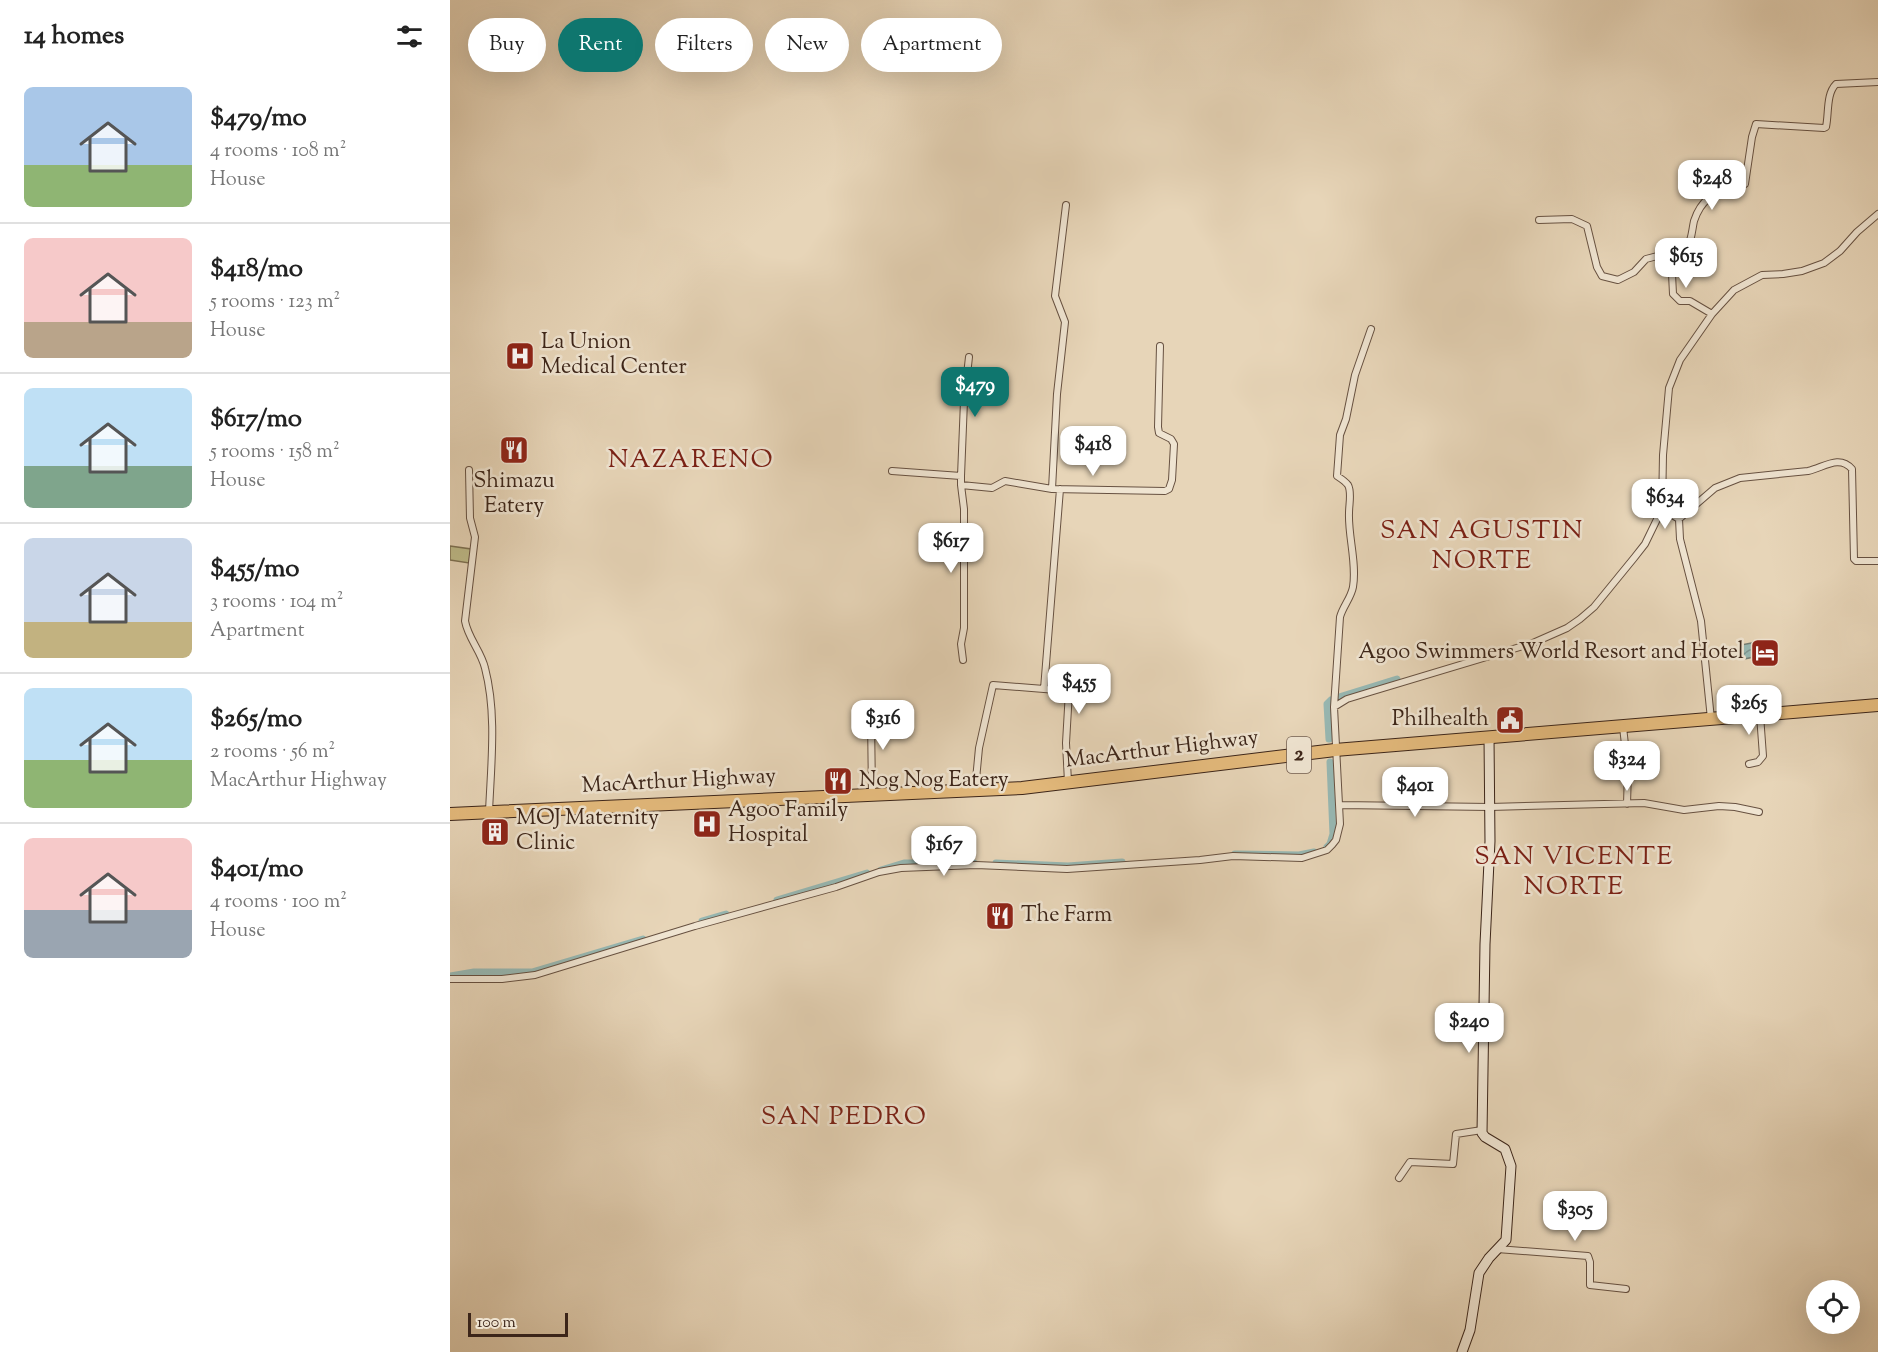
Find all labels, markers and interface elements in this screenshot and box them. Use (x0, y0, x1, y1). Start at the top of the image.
text: 14 homes (24, 18, 124, 55)
chip: Buy (468, 18, 546, 72)
chip: Rent (558, 18, 643, 72)
chip: Filters (655, 18, 753, 72)
chip: New (765, 18, 849, 72)
chip: Apartment (861, 18, 1002, 72)
icon: filters (393, 20, 426, 53)
text: $479/mo (210, 100, 307, 137)
icon: home (72, 111, 144, 183)
text: 4 rooms · 108 m² (210, 137, 346, 166)
pin: $248 (1676, 160, 1748, 211)
text: $248 (1692, 165, 1732, 194)
text: House (210, 166, 265, 195)
pin: $615 (1650, 238, 1722, 289)
text: $615 (1669, 243, 1703, 272)
text: $418/mo (210, 251, 303, 288)
icon: home (72, 262, 144, 334)
text: 5 rooms · 123 m² (210, 288, 340, 317)
text: House (210, 317, 265, 346)
place label: La Union Medical Center (541, 327, 687, 384)
hospital icon: La Union Medical Center (504, 340, 536, 372)
pin: $479 (939, 367, 1011, 418)
text: $479 (955, 372, 995, 401)
text: $617/mo (210, 401, 302, 438)
icon: home (72, 412, 144, 484)
pin: $418 (1057, 426, 1129, 477)
text: $418 (1074, 431, 1112, 460)
restaurant icon: Shimazu Eatery (498, 434, 530, 466)
text: 5 rooms · 158 m² (210, 438, 340, 467)
district label: NAZARENO (608, 442, 774, 479)
place label: Shimazu Eatery (473, 466, 555, 523)
text: House (210, 467, 265, 496)
pin: $634 (1629, 479, 1701, 530)
text: $634 (1646, 484, 1684, 513)
district label: SAN AGUSTIN NORTE (1380, 513, 1584, 580)
pin: $617 (915, 523, 987, 574)
text: $617 (932, 528, 970, 557)
text: $455/mo (210, 551, 299, 588)
icon: home (72, 562, 144, 634)
text: 3 rooms · 104 m² (210, 588, 344, 617)
text: Apartment (210, 617, 305, 646)
place label: Agoo Swimmers World Resort and Hotel (1358, 637, 1744, 669)
hotel icon: Agoo Swimmers World Resort and Hotel (1749, 637, 1781, 669)
pin: $455 (1043, 664, 1115, 715)
text: $455 (1062, 669, 1096, 698)
pin: $265 (1713, 685, 1785, 736)
text: $265 (1731, 690, 1767, 719)
pin: $316 (847, 700, 919, 751)
text: $265/mo (210, 701, 302, 738)
place label: Philhealth (1392, 704, 1489, 736)
public building icon: Philhealth (1494, 704, 1526, 736)
text: $316 (865, 705, 901, 734)
icon: home (72, 712, 144, 784)
street label: MacArthur Highway (1063, 722, 1261, 778)
road number: 2 (1287, 737, 1311, 773)
text: 2 rooms · 56 m² (210, 738, 335, 767)
pin: $324 (1591, 741, 1663, 792)
text: $324 (1608, 746, 1646, 775)
street label: MacArthur Highway (581, 761, 777, 803)
restaurant icon: Nog Nog Eatery (822, 765, 854, 797)
place label: Nog Nog Eatery (859, 765, 1009, 797)
text: MacArthur Highway (210, 767, 387, 796)
pin: $401 (1379, 767, 1451, 818)
text: $401 (1396, 772, 1434, 801)
place label: Agoo Family Hospital (728, 795, 848, 852)
place label: MOJ Maternity Clinic (516, 803, 659, 860)
hospital icon: Agoo Family Hospital (691, 808, 723, 840)
building icon: MOJ Maternity Clinic (479, 816, 511, 848)
pin: $167 (908, 826, 980, 877)
text: $167 (925, 831, 963, 860)
district label: SAN VICENTE NORTE (1474, 839, 1674, 906)
text: $401/mo (210, 851, 304, 888)
icon: home (72, 862, 144, 934)
text: 4 rooms · 100 m² (210, 888, 347, 917)
restaurant icon: The Farm (984, 900, 1016, 932)
place label: The Farm (1021, 900, 1112, 932)
text: House (210, 917, 265, 946)
pin: $240 (1433, 1003, 1505, 1054)
text: $240 (1449, 1008, 1489, 1037)
district label: SAN PEDRO (761, 1099, 927, 1136)
pin: $305 (1539, 1191, 1611, 1242)
text: $305 (1557, 1196, 1593, 1225)
map controls (1806, 1280, 1860, 1334)
button: locate (1806, 1280, 1860, 1334)
scale bar (468, 1310, 568, 1338)
text: 100 m (477, 1312, 516, 1335)

